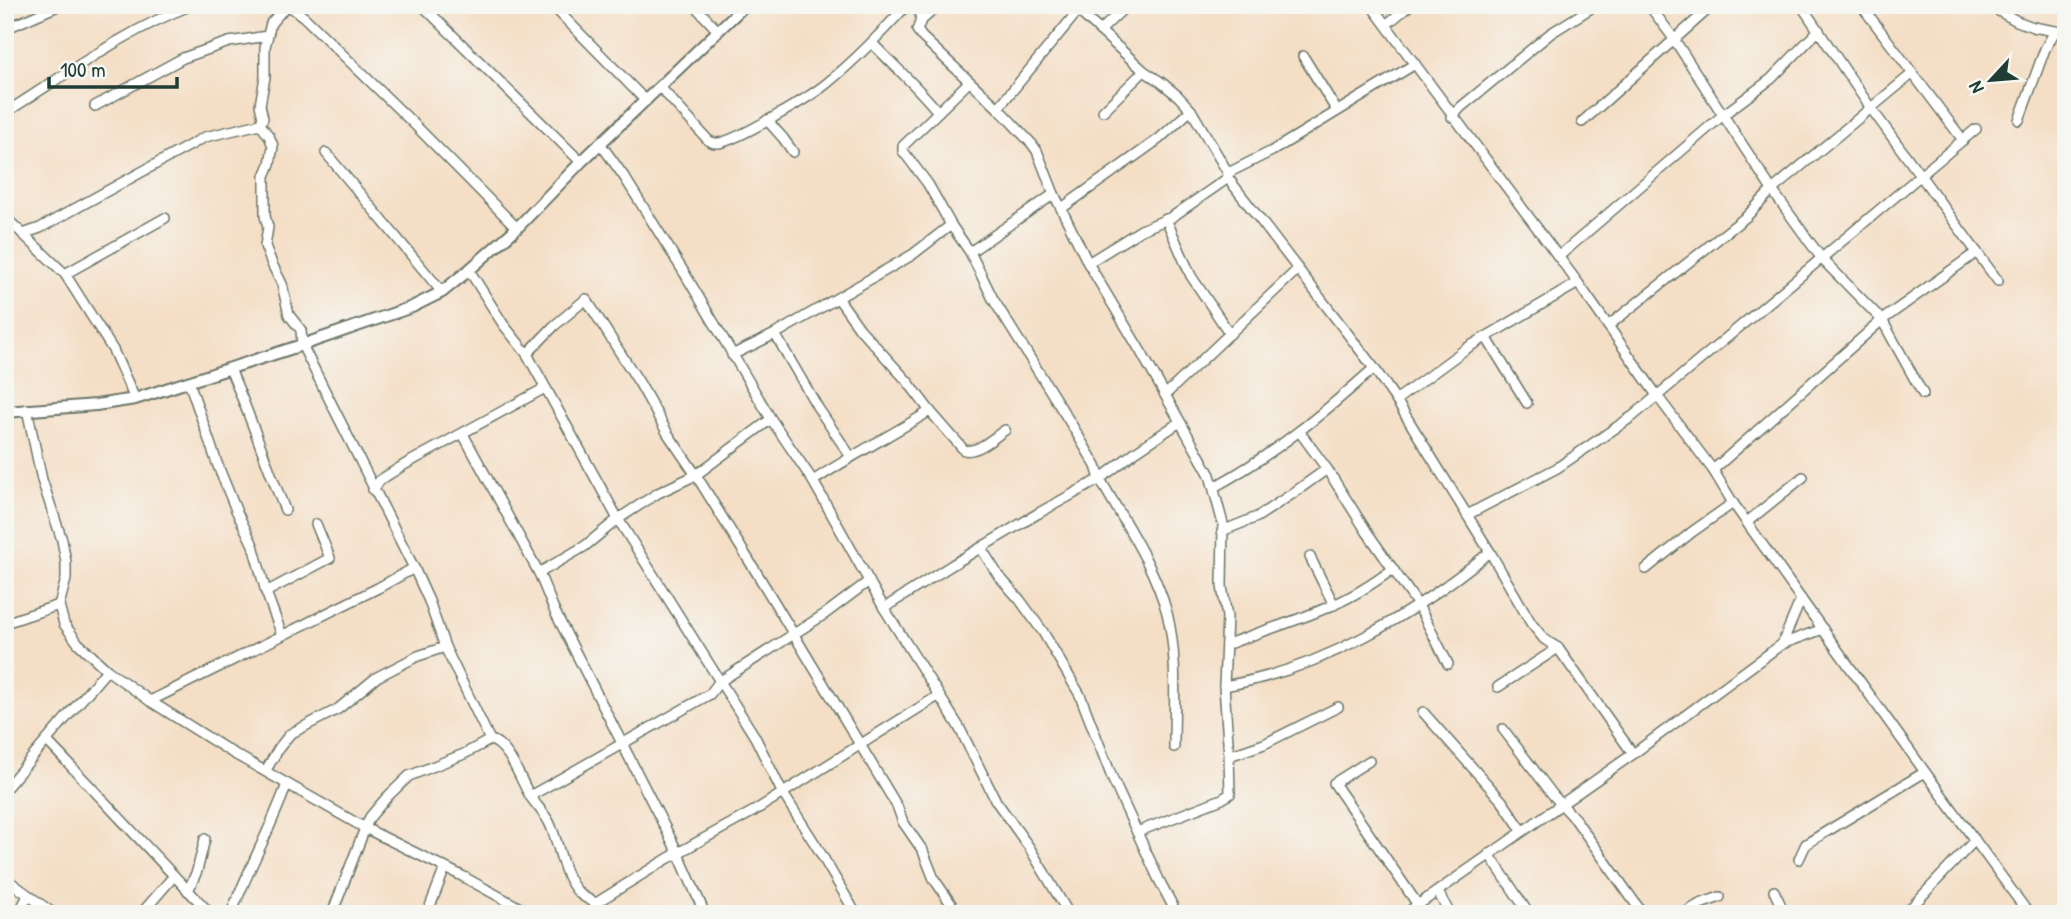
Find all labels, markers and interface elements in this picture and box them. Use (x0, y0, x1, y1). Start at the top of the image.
scale bar (49, 46, 177, 90)
north arrow (1955, 46, 2025, 116)
text: 100 m (60, 55, 106, 84)
text: N (1962, 77, 1990, 98)

